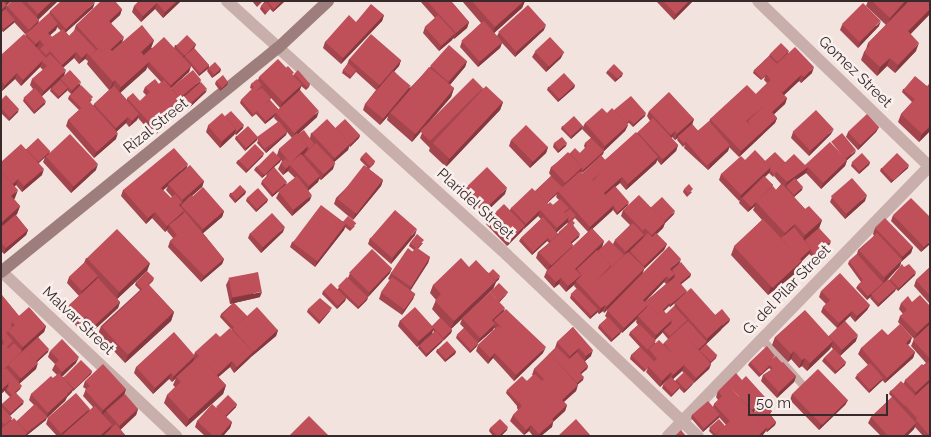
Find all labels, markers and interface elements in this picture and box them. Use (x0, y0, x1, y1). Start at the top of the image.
street label: Gomez Street (815, 33, 895, 111)
street label: Rizal Street (120, 94, 192, 158)
street label: Plaridel Street (433, 165, 517, 243)
street label: G. del Pilar Street (739, 241, 835, 339)
street label: Malvar Street (38, 283, 118, 359)
scale bar (751, 384, 891, 416)
text: 50 m (756, 394, 791, 412)

